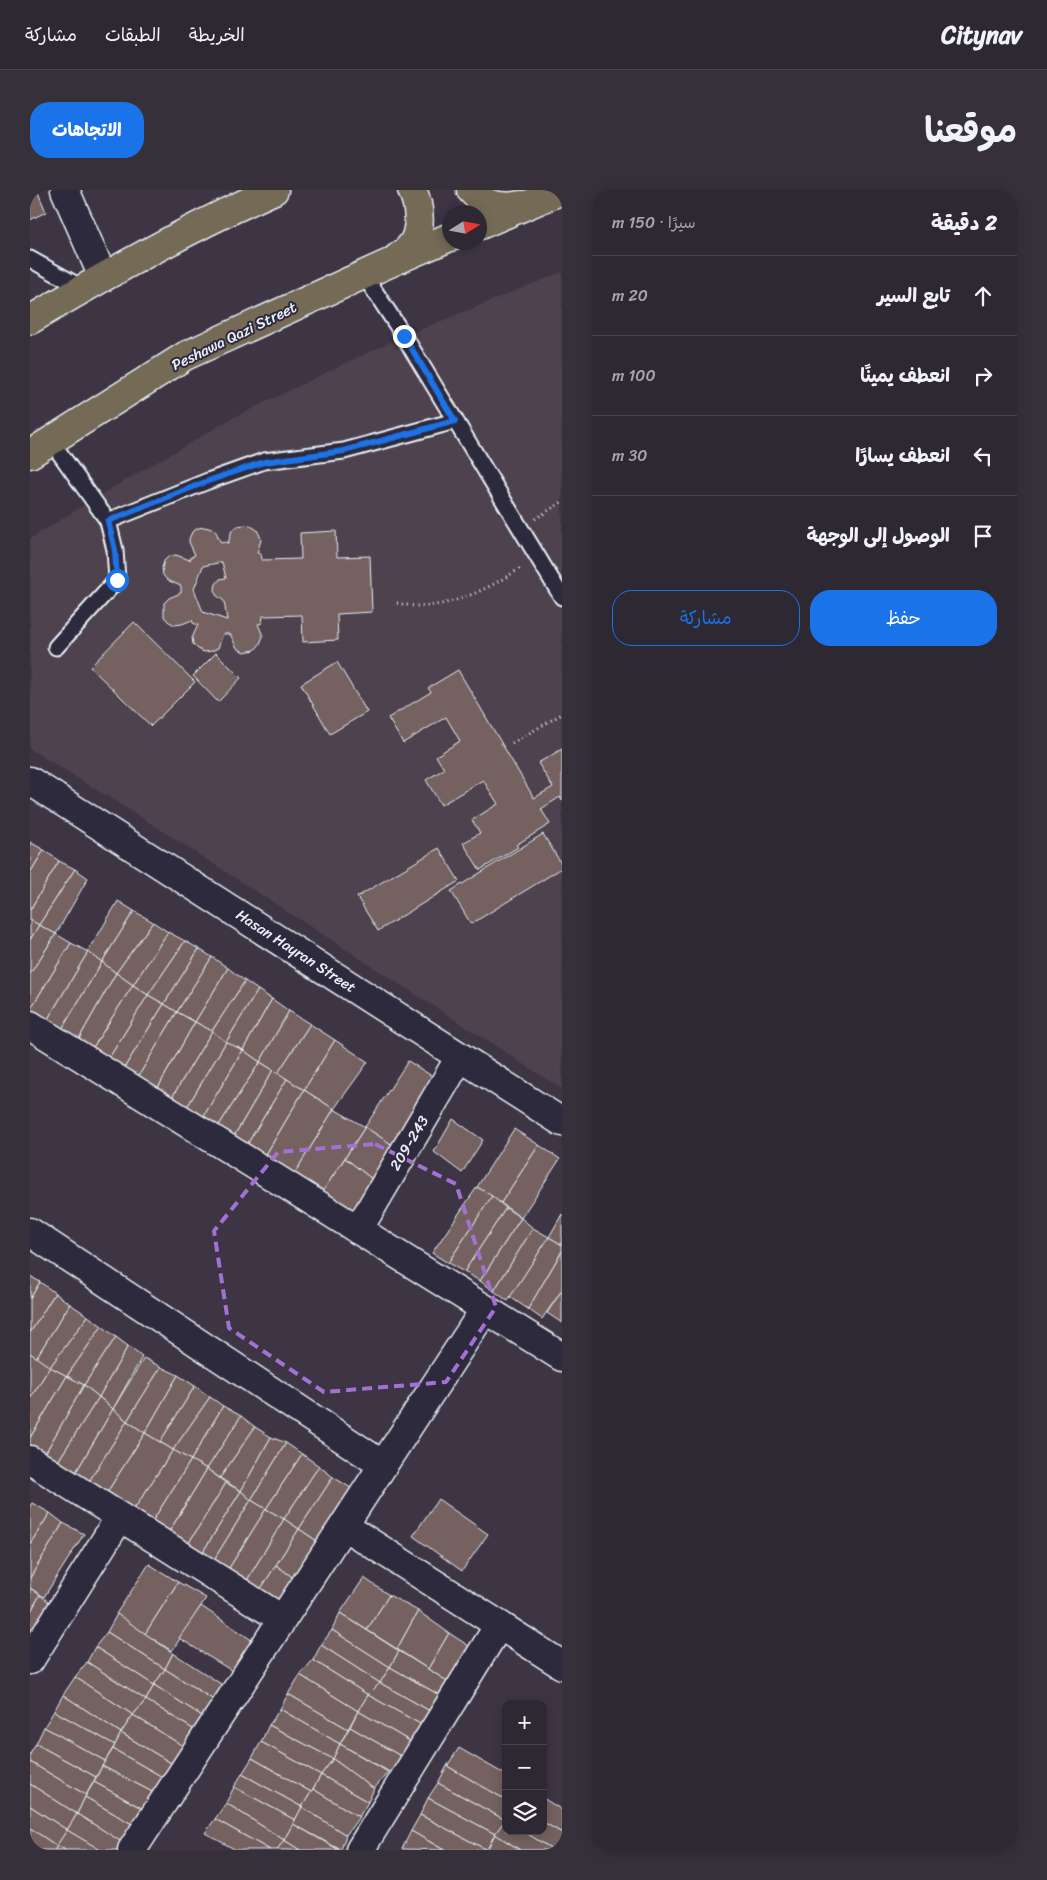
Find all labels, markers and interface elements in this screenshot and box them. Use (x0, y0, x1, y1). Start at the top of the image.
text: Citynav (941, 14, 1022, 56)
text: مشاركة (25, 19, 77, 51)
text: الطبقات (105, 19, 161, 51)
text: الخريطة (189, 19, 245, 51)
text: موقعنا (924, 99, 1017, 161)
button: الاتجاهات (30, 102, 144, 158)
text: 2 دقيقة (931, 204, 997, 242)
north arrow (442, 205, 487, 250)
text: سيرًا · 150 m (612, 208, 696, 237)
text: تابع السير (877, 279, 950, 312)
text: 20 m (612, 281, 648, 310)
icon: ahead (969, 282, 997, 310)
street label: Peshawa Qazi Street (167, 294, 302, 378)
route end (393, 325, 416, 348)
text: انعطف يمينًا (860, 359, 950, 392)
text: 100 m (612, 361, 656, 390)
icon: right (969, 362, 997, 390)
text: انعطف يسارًا (855, 439, 950, 472)
text: 30 m (612, 441, 647, 470)
icon: left (969, 442, 997, 470)
text: الوصول إلى الوجهة (807, 519, 950, 552)
icon: arrive (969, 522, 997, 550)
route start (106, 569, 129, 592)
button: مشاركة (612, 590, 800, 646)
button: حفظ (810, 590, 997, 646)
street label: Hasan Hayran Street (231, 902, 362, 1000)
street label: 209-243 (382, 1110, 436, 1176)
map controls (502, 1700, 547, 1835)
button: + (502, 1700, 547, 1745)
button: − (502, 1745, 547, 1790)
button: layers (502, 1790, 547, 1835)

